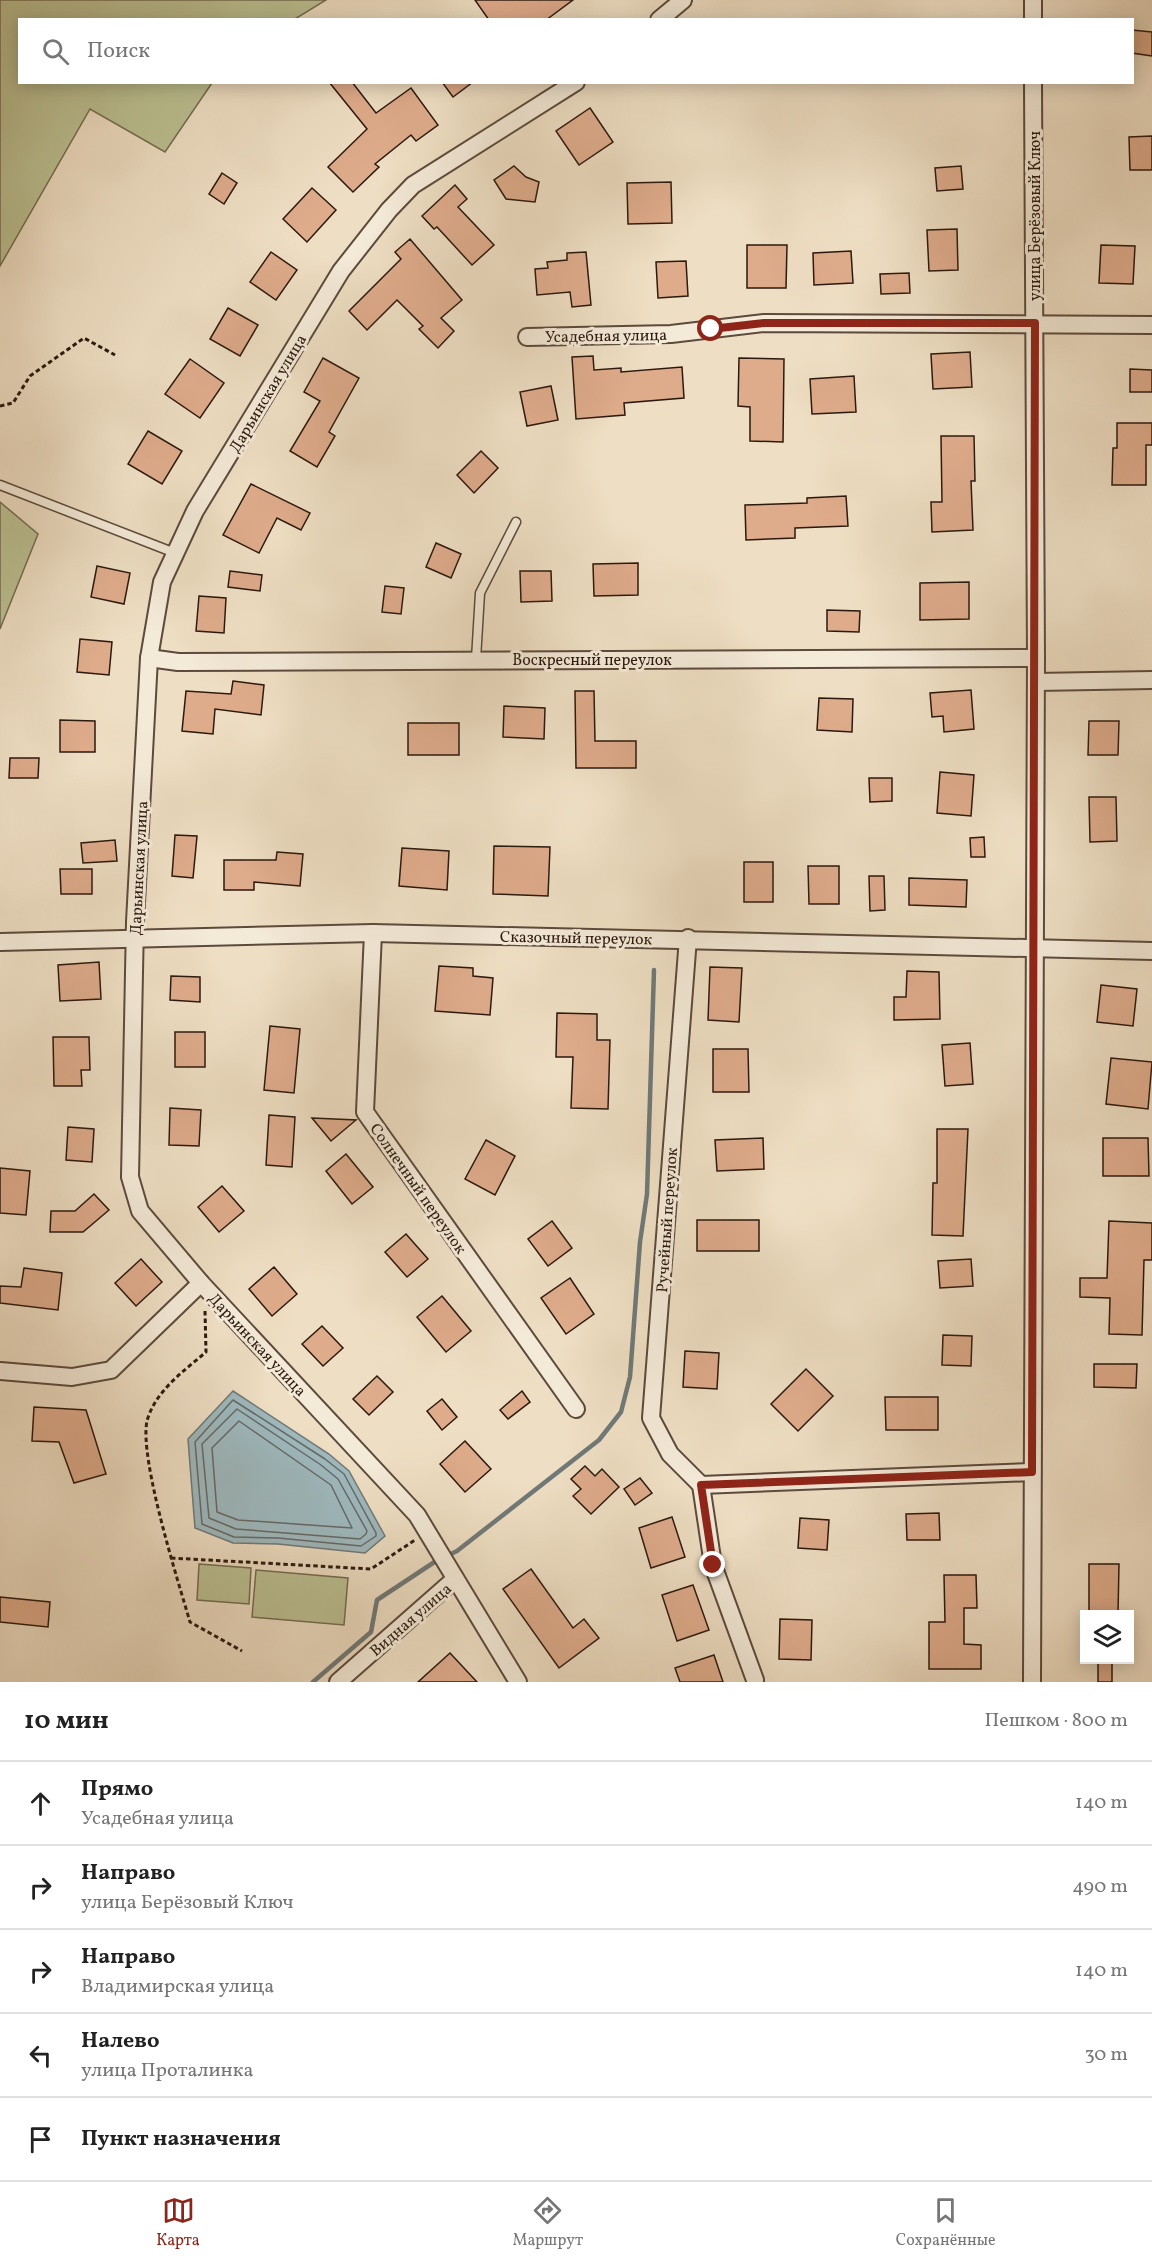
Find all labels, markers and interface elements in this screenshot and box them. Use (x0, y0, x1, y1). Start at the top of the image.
search box (18, 18, 1134, 84)
icon: search (39, 35, 72, 68)
text: Поиск (87, 36, 150, 67)
street label: улица Берёзовый Ключ (1025, 131, 1047, 301)
route start (697, 315, 723, 341)
street label: Усадебная улица (545, 325, 667, 349)
street label: Дарьинская улица (225, 331, 313, 457)
street label: Воскресный переулок (512, 650, 672, 672)
street label: Дарьинская улица (125, 800, 155, 936)
street label: Сказочный переулок (500, 927, 653, 951)
street label: Солнечный переулок (364, 1119, 471, 1259)
street label: Ручейный переулок (652, 1146, 684, 1293)
street label: Дарьинская улица (203, 1289, 311, 1402)
route end (699, 1551, 725, 1577)
street label: Видная улица (366, 1579, 457, 1662)
map controls (1080, 1610, 1134, 1664)
button: layers (1080, 1610, 1134, 1664)
text: 10 мин (24, 1703, 109, 1739)
text: Пешком · 800 m (984, 1707, 1128, 1735)
text: Прямо (81, 1774, 153, 1805)
icon: ahead (24, 1787, 57, 1820)
text: 140 m (1075, 1789, 1128, 1817)
text: Усадебная улица (81, 1805, 234, 1833)
text: Направо (81, 1858, 175, 1889)
icon: right (24, 1871, 57, 1904)
text: 490 m (1072, 1873, 1128, 1901)
text: улица Берёзовый Ключ (81, 1889, 294, 1917)
text: Направо (81, 1942, 175, 1973)
icon: right (24, 1955, 57, 1988)
text: 140 m (1075, 1957, 1128, 1985)
text: Владимирская улица (81, 1973, 274, 2001)
text: Налево (81, 2026, 160, 2057)
icon: left (24, 2039, 57, 2072)
text: 30 m (1084, 2041, 1128, 2069)
text: улица Проталинка (81, 2057, 253, 2085)
icon: arrive (24, 2123, 57, 2156)
text: Пункт назначения (81, 2124, 281, 2155)
tab: Карта (156, 2194, 200, 2252)
tab: Маршрут (513, 2194, 583, 2252)
tab: Сохранённые (896, 2194, 996, 2252)

